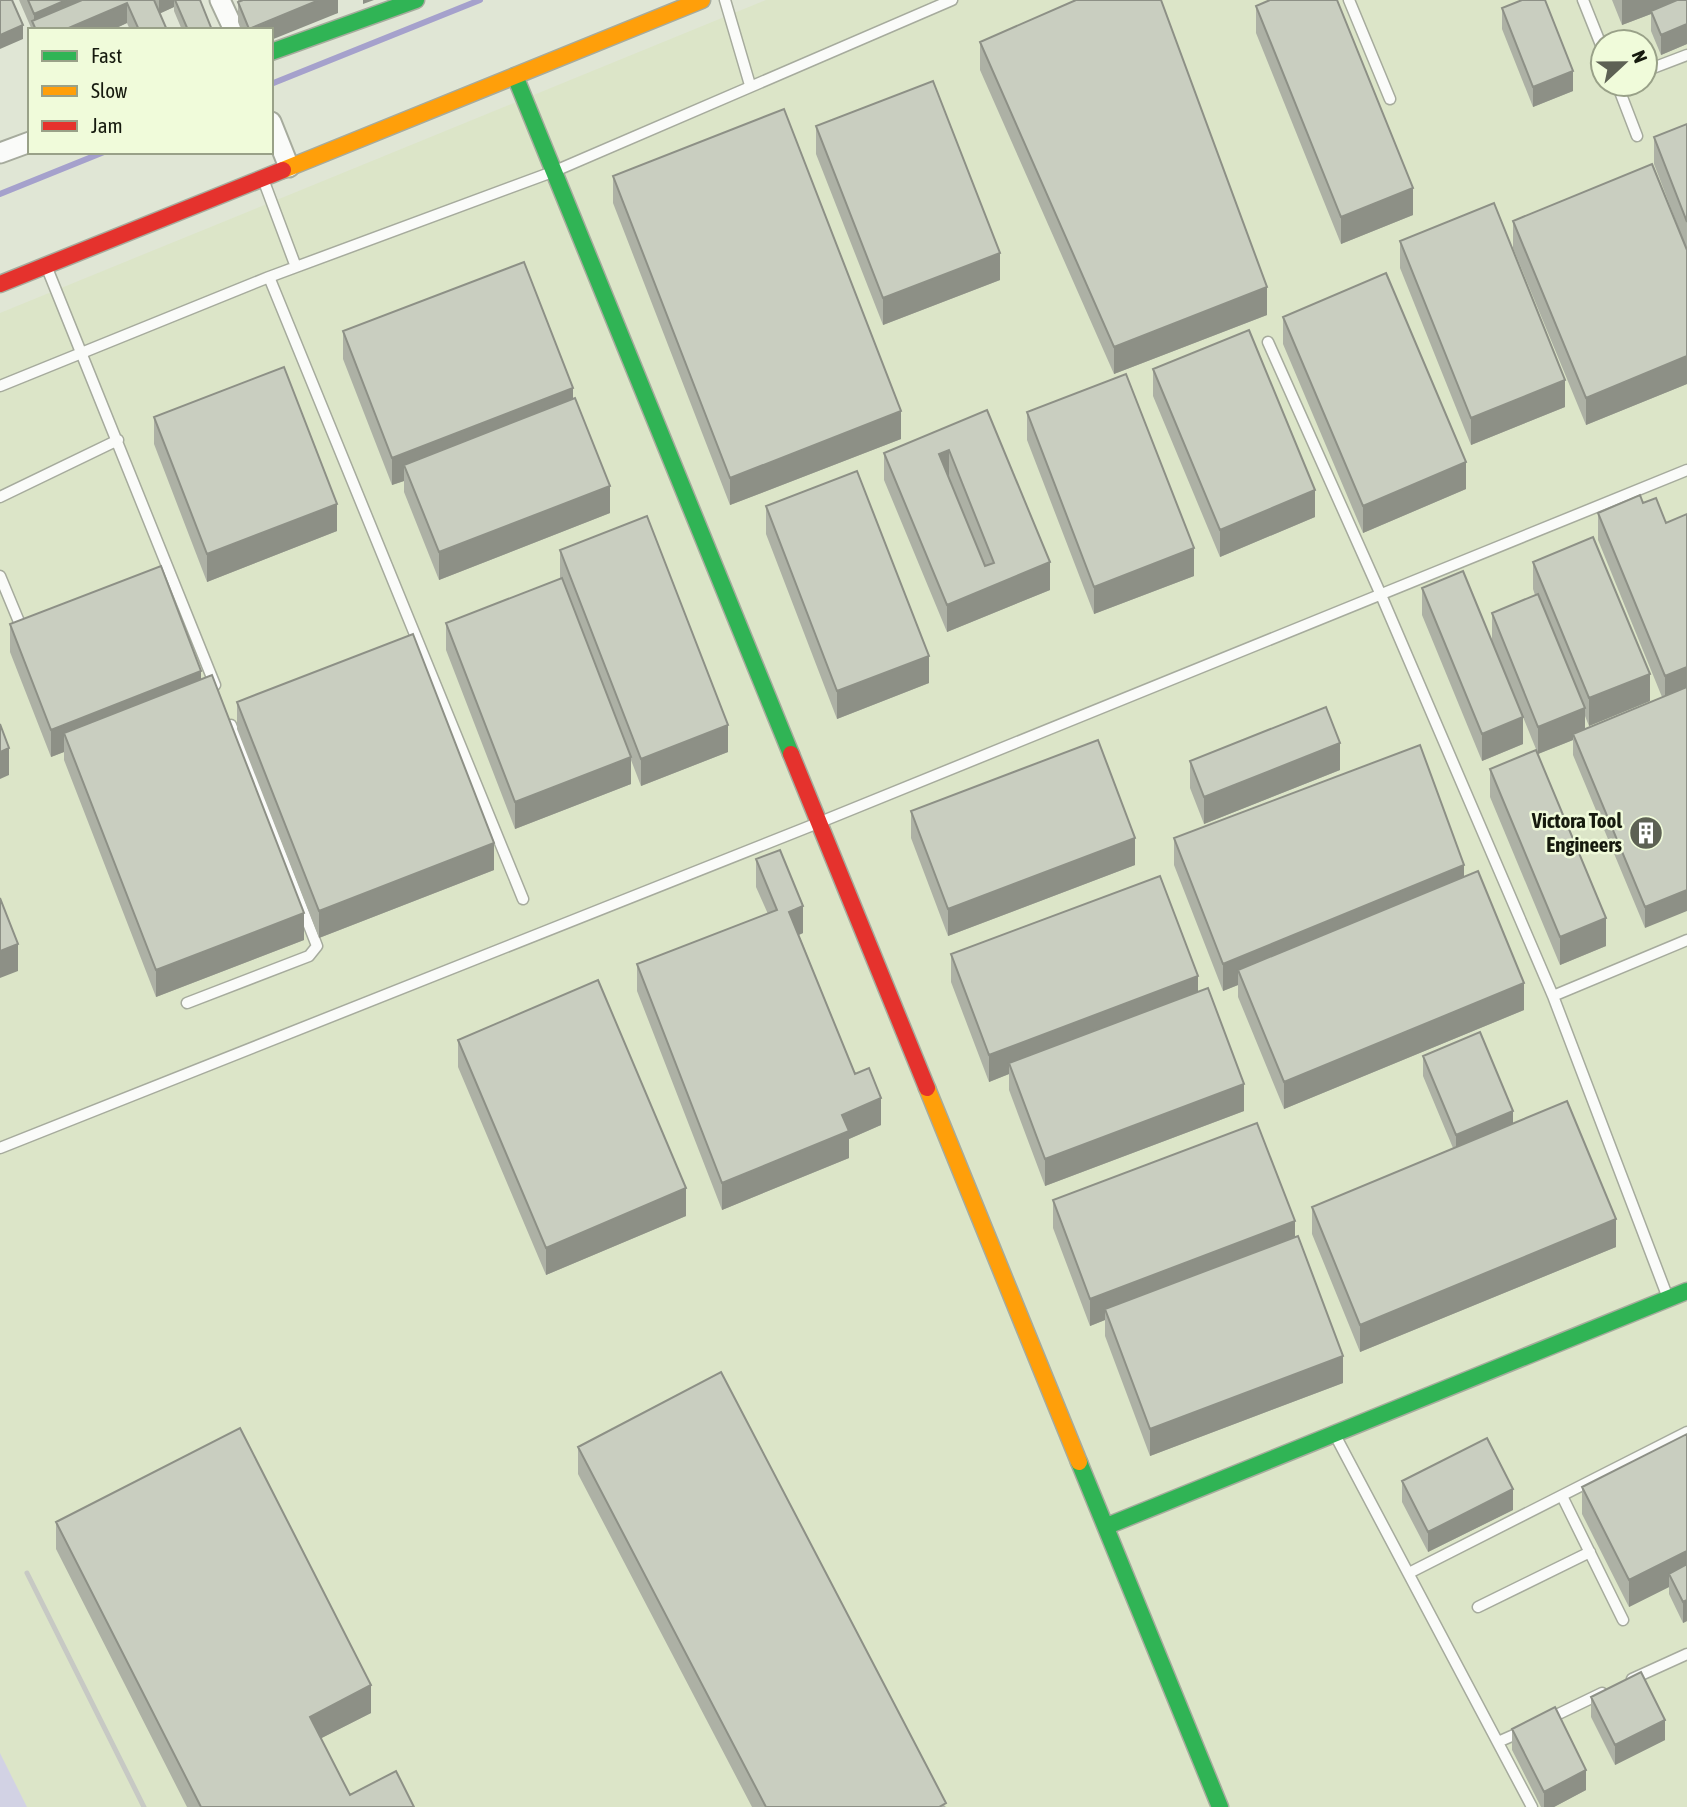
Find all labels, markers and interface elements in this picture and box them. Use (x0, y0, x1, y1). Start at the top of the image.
legend (28, 28, 273, 154)
north arrow (1589, 28, 1659, 98)
text: Fast (91, 43, 122, 67)
text: N (1627, 47, 1652, 66)
text: Slow (91, 78, 128, 102)
text: Jam (91, 113, 123, 137)
place label: Victora Tool Engineers (1531, 808, 1623, 856)
building icon: Victora Tool Engineers (1627, 814, 1665, 852)

